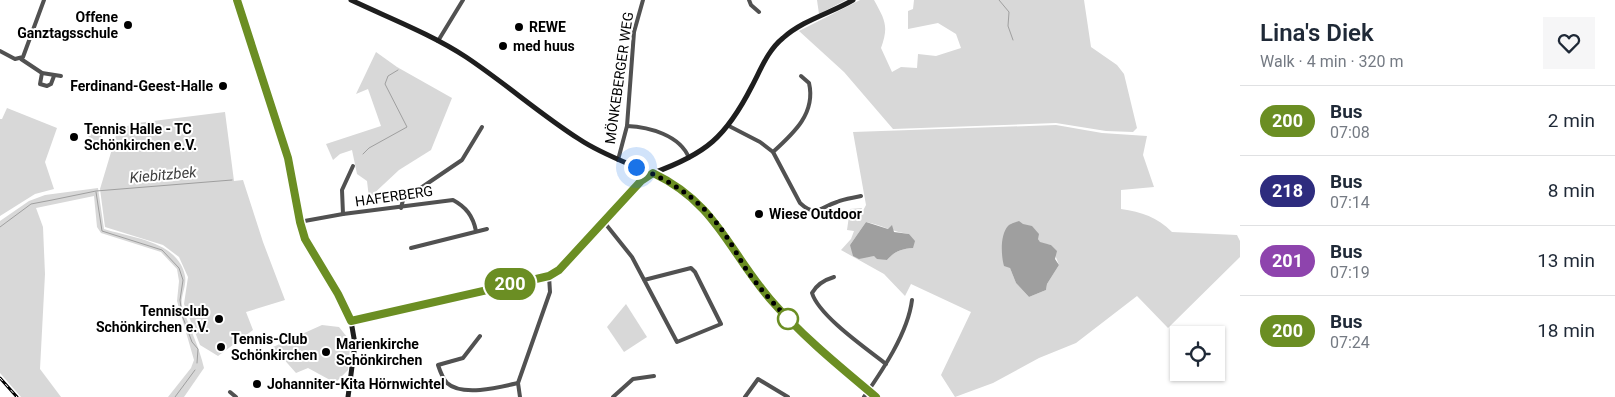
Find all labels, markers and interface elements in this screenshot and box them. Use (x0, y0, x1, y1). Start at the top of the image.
place label: Offene Ganztagsschule (17, 9, 118, 41)
street label: MÖNKEBERGER WEG (602, 11, 636, 145)
button: heart (1543, 17, 1595, 69)
marker: Offene Ganztagsschule (122, 19, 134, 31)
place label: REWE (529, 19, 566, 35)
text: Lina's Diek (1260, 19, 1374, 47)
marker: REWE (513, 21, 525, 33)
place label: med huus (513, 38, 575, 54)
marker: med huus (497, 40, 509, 52)
text: Walk · 4 min · 320 m (1260, 52, 1404, 71)
place label: Ferdinand-Geest-Halle (70, 78, 213, 94)
marker: Ferdinand-Geest-Halle (217, 80, 229, 92)
text: Bus (1330, 100, 1363, 123)
text: 2 min (1548, 109, 1595, 132)
text: 200 (1272, 110, 1303, 131)
place label: Tennis Halle - TC Schönkirchen e.V. (84, 121, 197, 153)
text: 07:08 (1330, 123, 1370, 142)
marker: Tennis Halle - TC Schönkirchen e.V. (68, 131, 80, 143)
your location (624, 155, 649, 180)
water label: Kiebitzbek (129, 163, 198, 187)
text: Bus (1330, 170, 1363, 193)
text: 8 min (1548, 179, 1595, 202)
text: 218 (1272, 180, 1303, 201)
street label: HAFERBERG (354, 183, 434, 209)
text: 07:14 (1330, 193, 1370, 212)
place label: Wiese Outdoor (769, 206, 862, 222)
marker: Wiese Outdoor (753, 208, 765, 220)
text: Bus (1330, 240, 1363, 263)
text: 13 min (1537, 249, 1595, 272)
text: 201 (1272, 250, 1303, 271)
text: 07:19 (1330, 263, 1370, 282)
line badge: 200 (481, 268, 539, 300)
text: 200 (495, 273, 525, 294)
place label: Tennisclub Schönkirchen e.V. (96, 303, 209, 335)
unlabelled marker (777, 308, 799, 330)
text: Bus (1330, 310, 1363, 333)
marker: Tennisclub Schönkirchen e.V. (213, 313, 225, 325)
text: 18 min (1537, 319, 1595, 342)
text: 200 (1272, 320, 1303, 341)
map controls (1170, 326, 1225, 381)
button: locate (1170, 326, 1225, 381)
place label: Tennis-Club Schönkirchen (231, 331, 317, 363)
text: 07:24 (1330, 333, 1370, 352)
place label: Marienkirche Schönkirchen (336, 336, 422, 368)
marker: Tennis-Club Schönkirchen (215, 341, 227, 353)
marker: Marienkirche Schönkirchen (320, 346, 332, 358)
place label: Johanniter-Kita Hörnwichtel (267, 376, 445, 392)
marker: Johanniter-Kita Hörnwichtel (251, 378, 263, 390)

